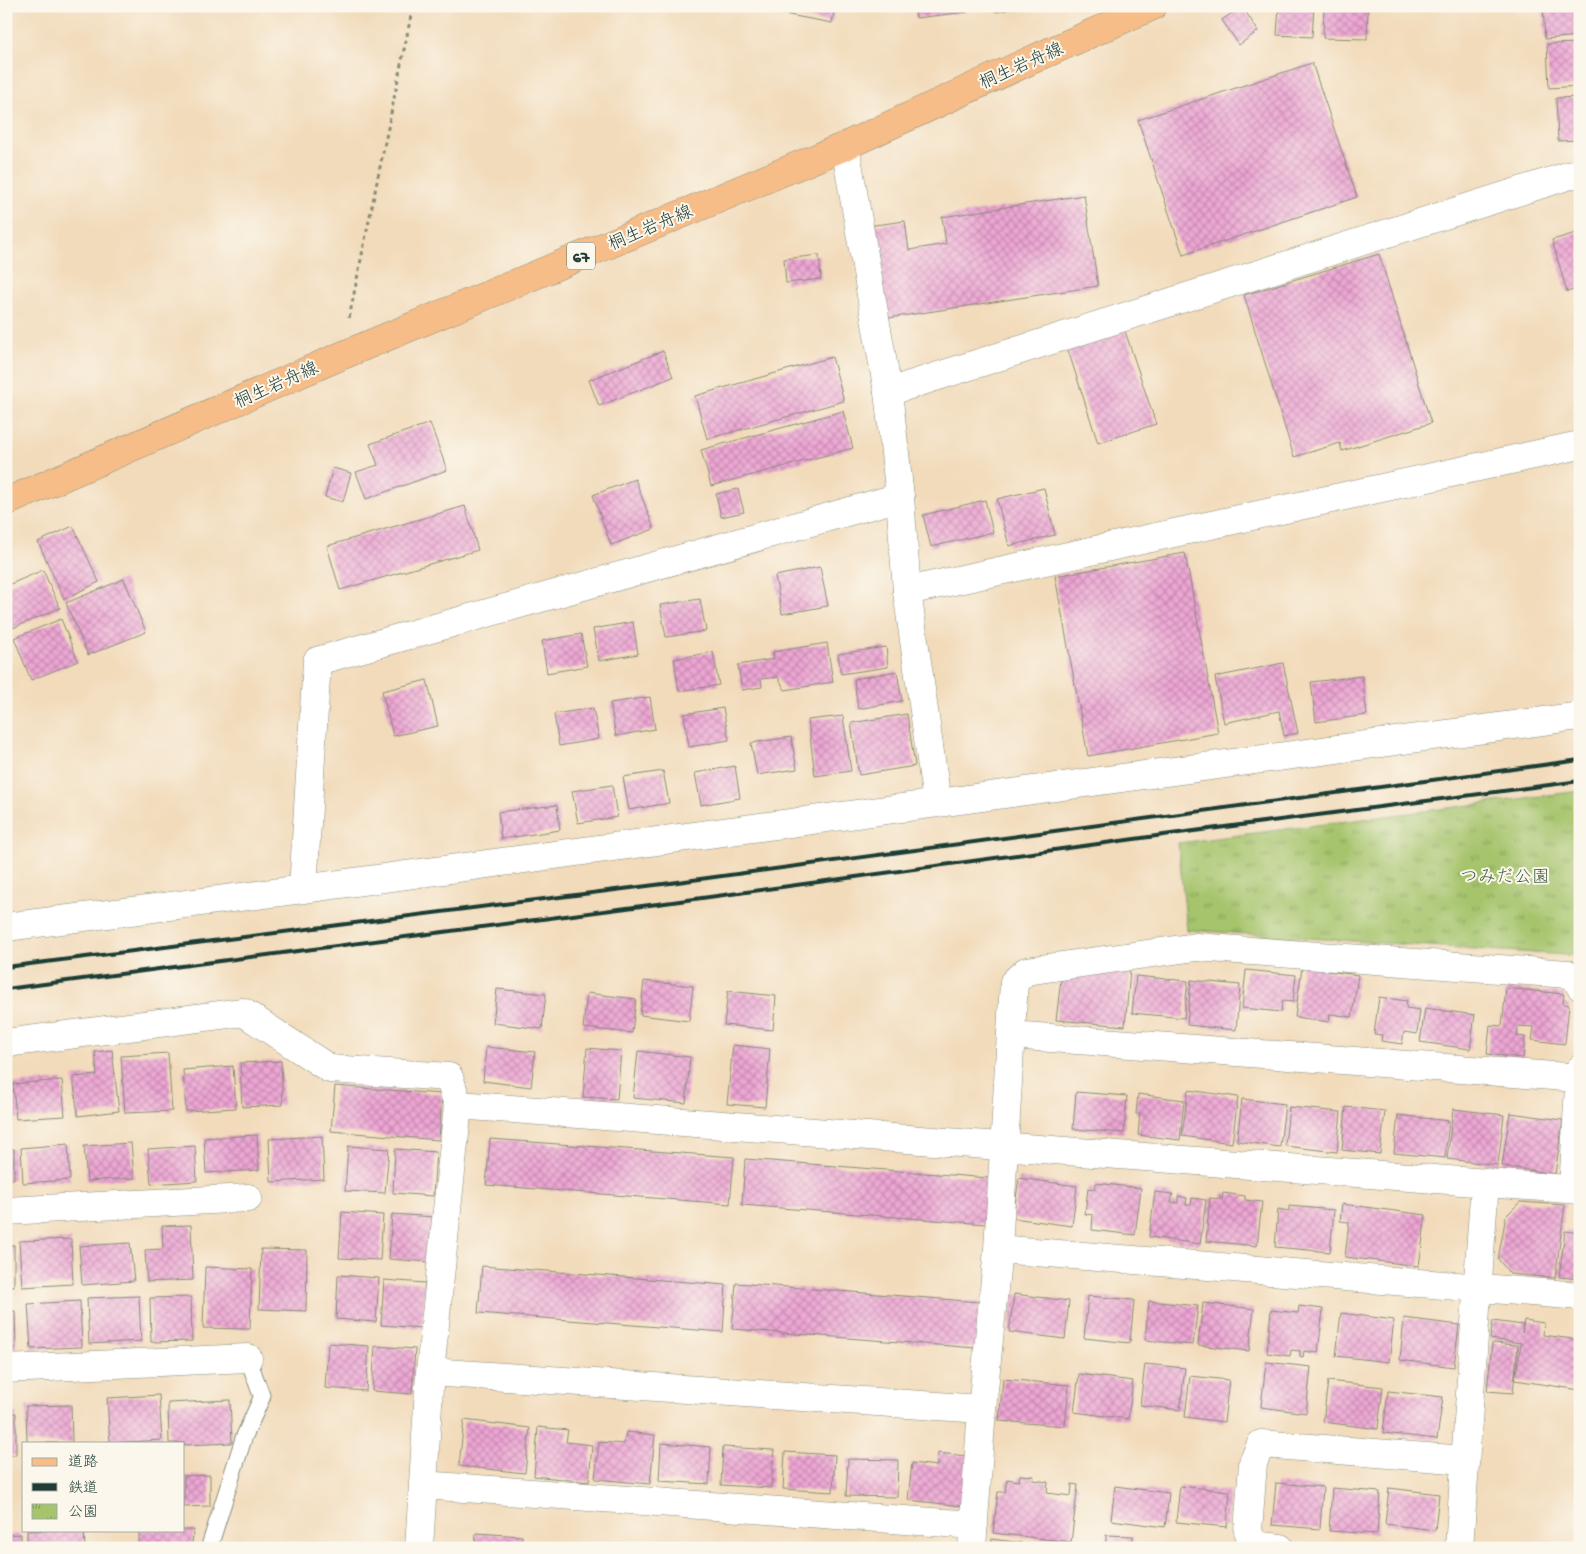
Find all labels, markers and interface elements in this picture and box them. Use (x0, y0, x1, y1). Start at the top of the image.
street label: 桐生岩舟線 (976, 38, 1067, 95)
street label: 桐生岩舟線 (605, 201, 697, 257)
road number: 67 (567, 242, 595, 270)
street label: 桐生岩舟線 (231, 357, 322, 414)
park label: つみだ公園 (1460, 868, 1550, 889)
legend (22, 1442, 185, 1532)
text: 道路 (68, 1454, 98, 1472)
text: 鉄道 (68, 1480, 98, 1498)
text: 公園 (68, 1504, 98, 1522)

